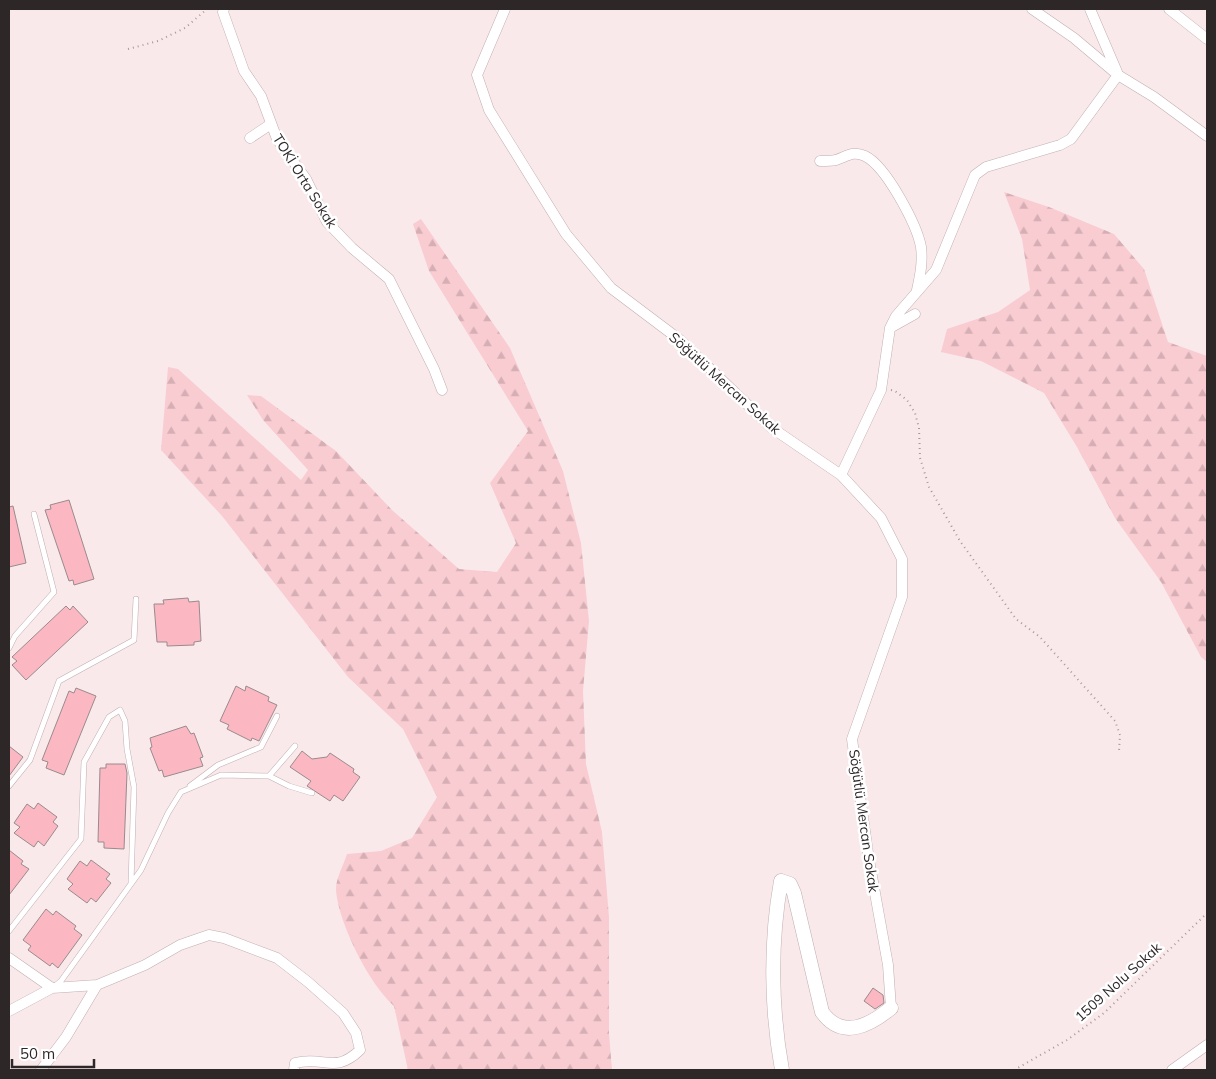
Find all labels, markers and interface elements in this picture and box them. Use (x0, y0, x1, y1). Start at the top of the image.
street label: TOKİ Orta Sokak (269, 131, 342, 232)
street label: Söğütlü Mercan Sokak (665, 328, 785, 439)
street label: Söğütlü Mercan Sokak (845, 748, 883, 895)
street label: 1509 Nolu Sokak (1071, 938, 1166, 1026)
scale bar (12, 1036, 95, 1068)
text: 50 m (20, 1044, 55, 1063)

